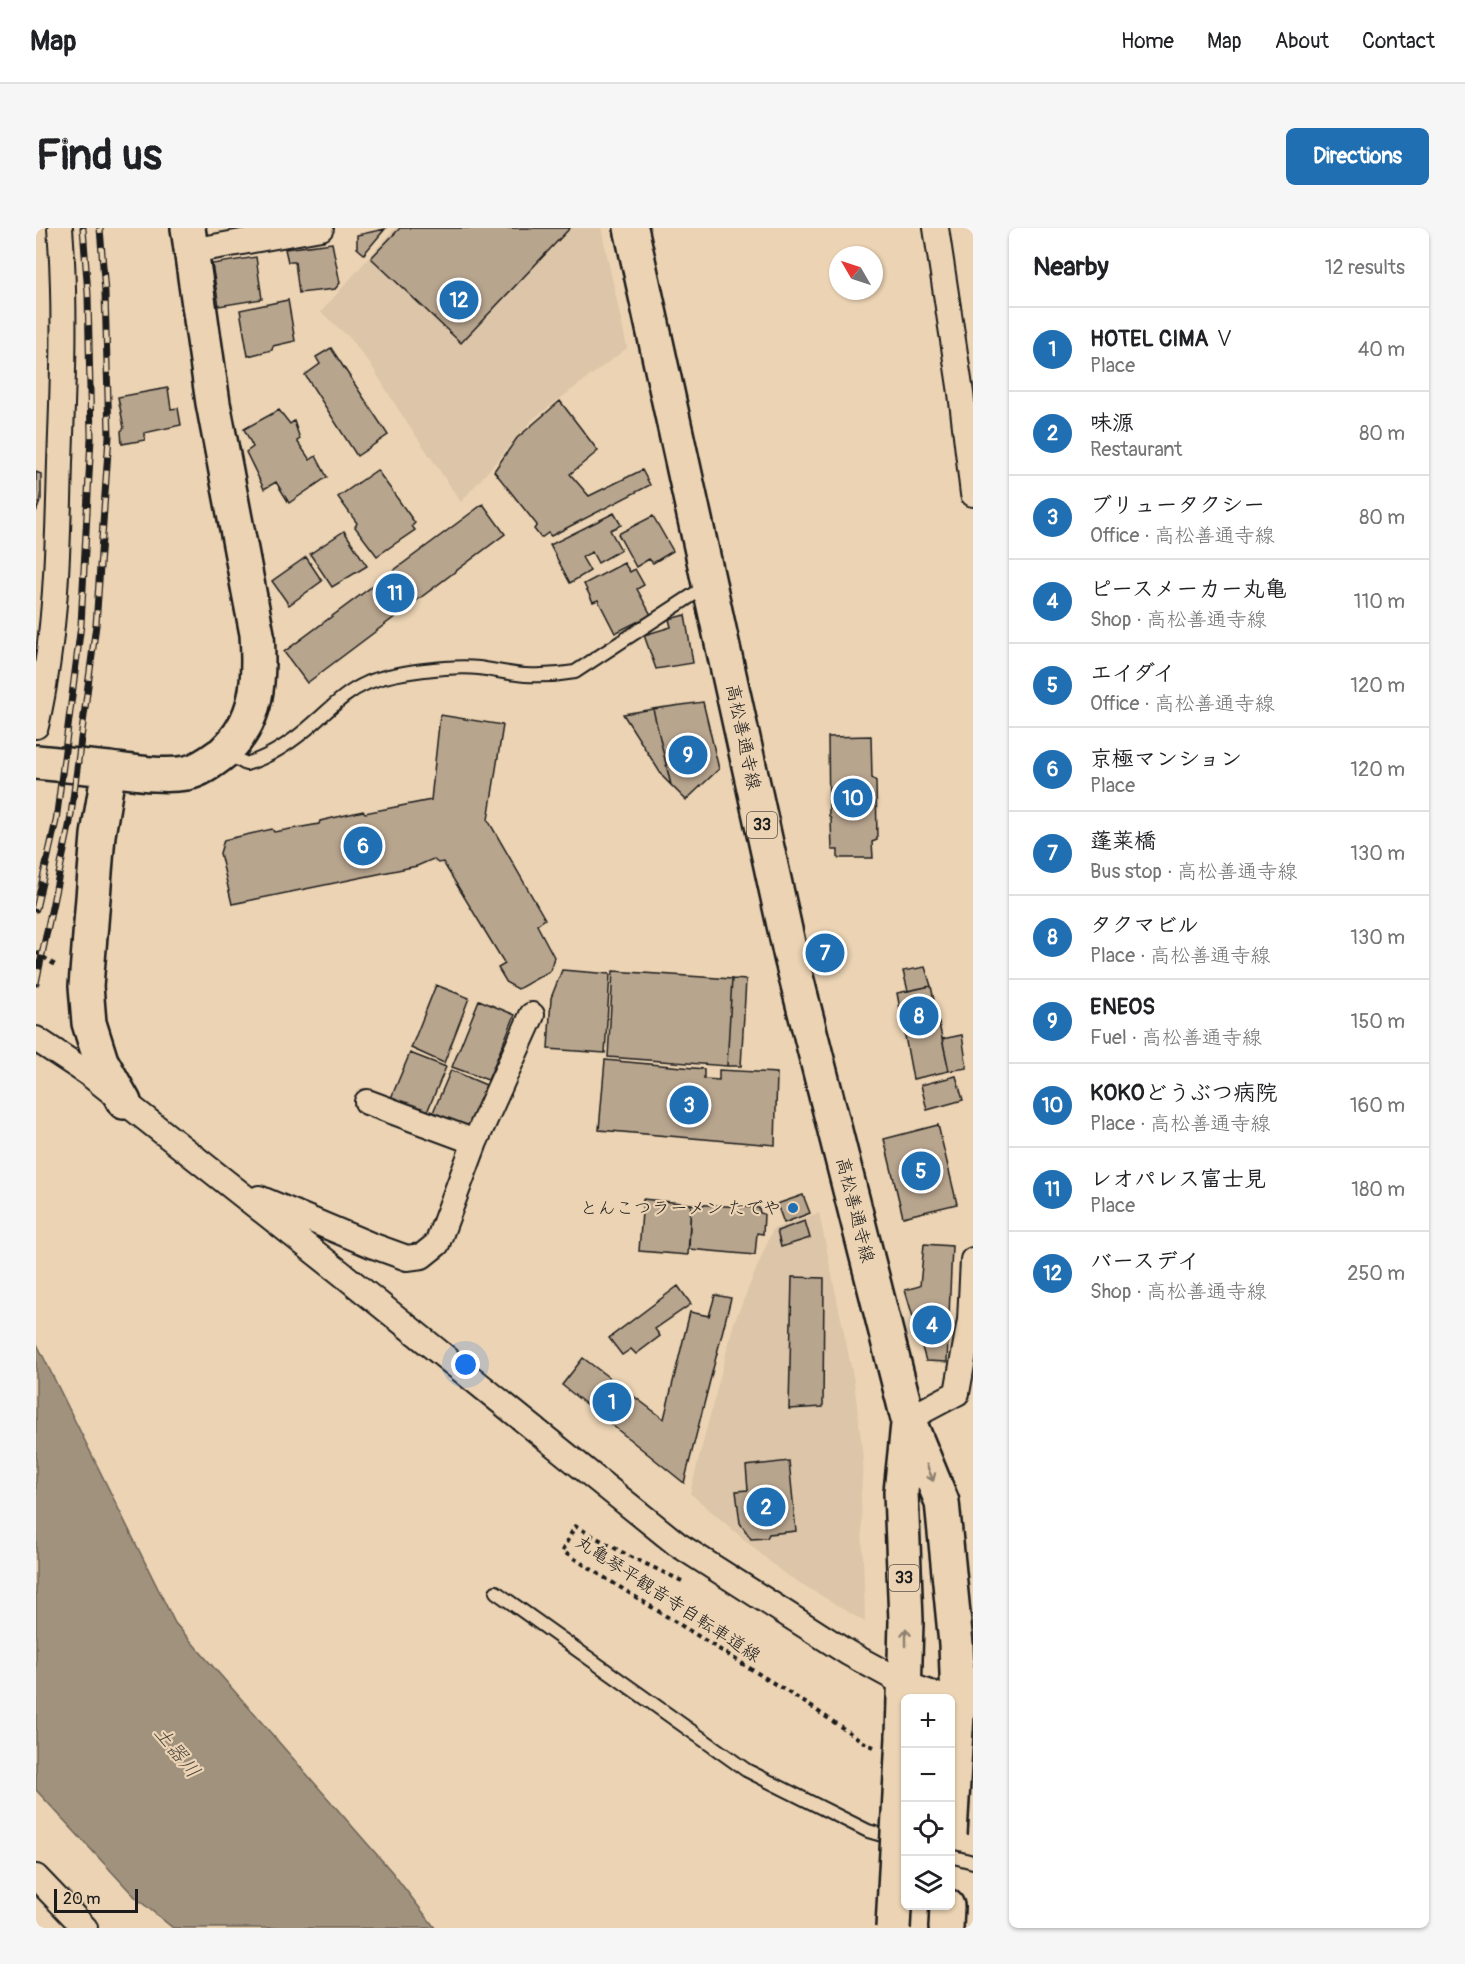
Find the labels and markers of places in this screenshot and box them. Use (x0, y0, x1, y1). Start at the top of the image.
pin: 12 (440, 278, 478, 322)
pin: 11 (376, 570, 414, 616)
pin: 9 (668, 732, 708, 778)
pin: 10 (834, 776, 872, 820)
pin: 6 (344, 824, 382, 868)
pin: 7 (806, 930, 844, 976)
pin: 8 (900, 994, 938, 1038)
pin: 3 (670, 1082, 708, 1128)
pin: 5 (902, 1148, 940, 1194)
place label: とんこつラーメン たでや (580, 1197, 781, 1220)
marker: とんこつラーメン たでや (786, 1201, 800, 1215)
pin: 4 (912, 1302, 952, 1348)
pin: 1 (592, 1380, 632, 1424)
pin: 2 (746, 1484, 786, 1530)

